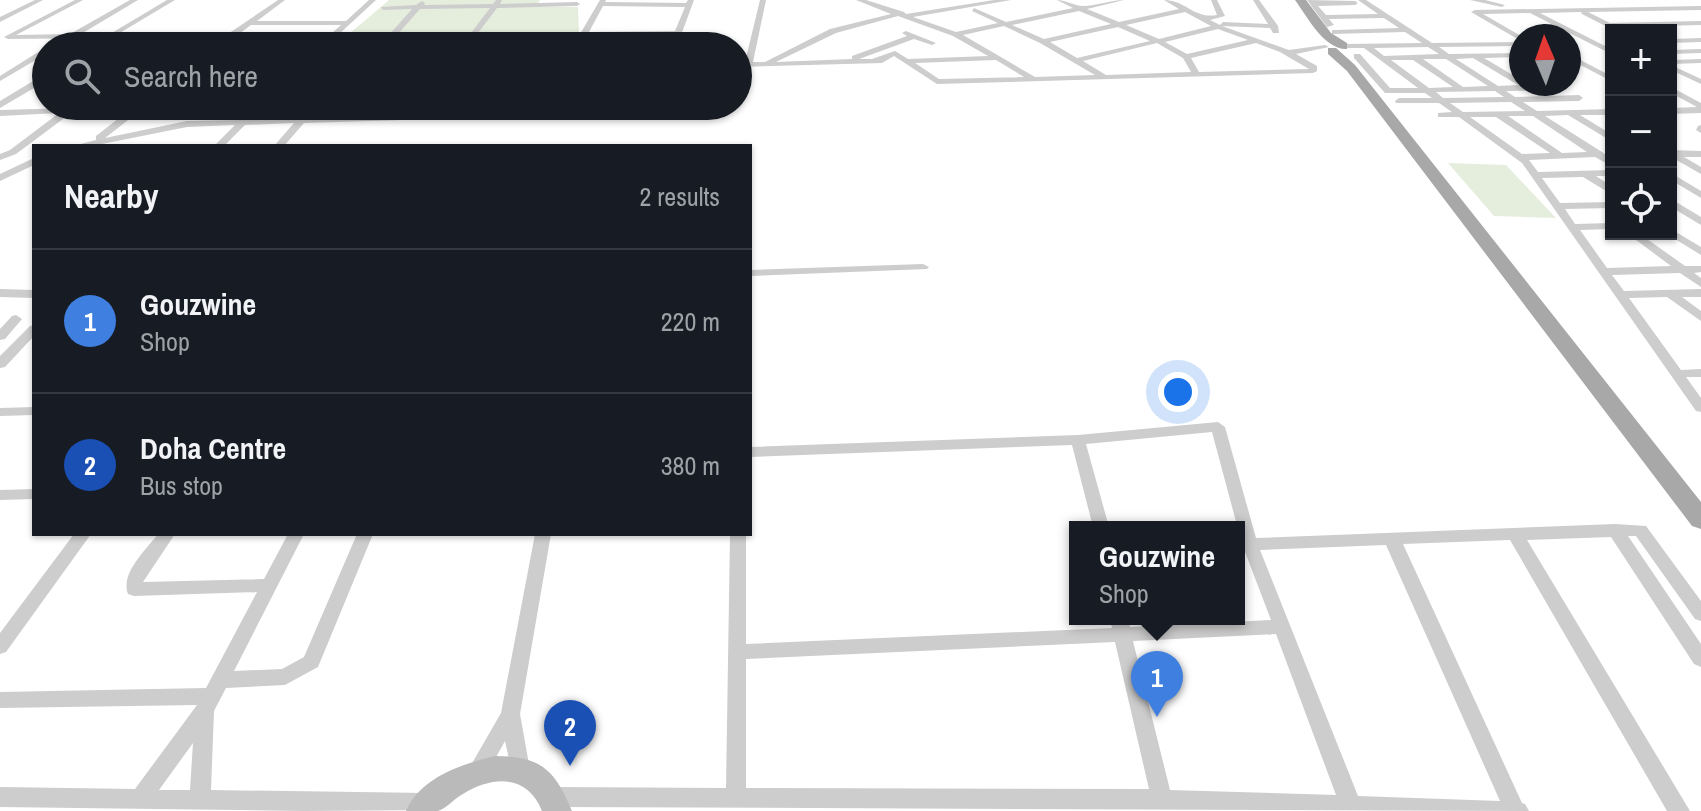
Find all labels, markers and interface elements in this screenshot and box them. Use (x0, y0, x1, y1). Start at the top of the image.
north arrow (1509, 24, 1581, 96)
map controls (1605, 24, 1677, 240)
button: + (1605, 24, 1677, 96)
search box (32, 32, 752, 120)
icon: search (60, 54, 104, 98)
text: Search here (124, 56, 258, 96)
button: − (1605, 96, 1677, 168)
button: locate (1605, 168, 1677, 240)
text: Nearby (64, 173, 159, 219)
text: 2 results (639, 179, 720, 214)
text: Gouzwine (140, 284, 256, 324)
text: 1 (84, 304, 96, 339)
text: 220 m (661, 304, 720, 339)
text: Shop (140, 324, 190, 359)
your location (1158, 372, 1198, 412)
text: Doha Centre (140, 428, 286, 468)
text: 2 (84, 448, 96, 483)
text: 380 m (661, 448, 720, 483)
text: Bus stop (140, 468, 223, 503)
popup (1069, 521, 1245, 625)
text: Gouzwine (1099, 536, 1215, 576)
text: Shop (1099, 576, 1149, 611)
pin: 1 (1131, 651, 1183, 717)
pin: 2 (544, 700, 596, 766)

